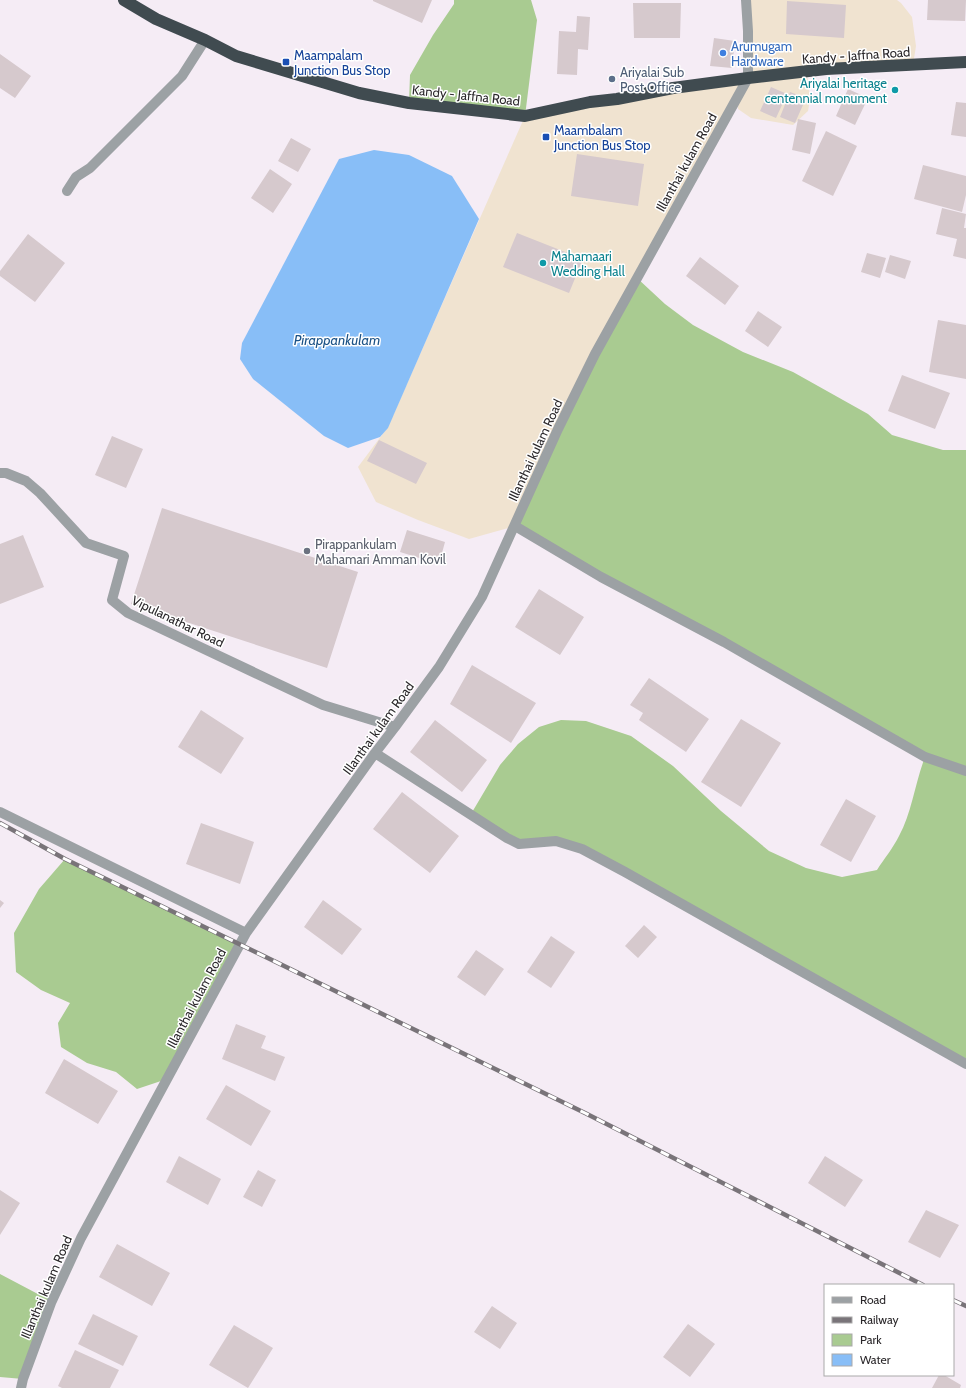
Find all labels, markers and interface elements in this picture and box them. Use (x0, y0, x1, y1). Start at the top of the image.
place label: Arumugam Hardware (731, 38, 792, 69)
street label: Kandy - Jaffna Road (801, 43, 911, 67)
place label: Maampalam Junction Bus Stop (293, 47, 391, 78)
marker: Arumugam Hardware (718, 48, 728, 58)
marker: Maampalam Junction Bus Stop (281, 57, 291, 67)
place label: Ariyalai Sub Post Office (620, 64, 684, 95)
marker: Ariyalai Sub Post Office (607, 74, 617, 84)
place label: Ariyalai heritage centennial monument (765, 75, 888, 106)
street label: Kandy - Jaffna Road (411, 81, 521, 109)
marker: Ariyalai heritage centennial monument (890, 85, 900, 95)
street label: Illanthai kulam Road (652, 110, 720, 214)
place label: Maambalam Junction Bus Stop (553, 122, 651, 153)
marker: Maambalam Junction Bus Stop (541, 132, 551, 142)
place label: Mahamaari Wedding Hall (551, 248, 625, 279)
marker: Mahamaari Wedding Hall (538, 258, 548, 268)
water label: Pirappankulam (294, 331, 380, 349)
street label: Illanthai kulam Road (504, 397, 566, 503)
place label: Pirappankulam Mahamari Amman Kovil (315, 536, 446, 567)
marker: Pirappankulam Mahamari Amman Kovil (302, 546, 312, 556)
street label: Vipulanathar Road (129, 592, 227, 650)
street label: Illanthai kulam Road (339, 679, 417, 777)
street label: Illanthai kulam Road (163, 945, 229, 1051)
street label: Illanthai kulam Road (17, 1233, 75, 1341)
legend (824, 1284, 954, 1376)
text: Road (860, 1292, 886, 1307)
text: Railway (860, 1312, 898, 1327)
text: Park (860, 1332, 882, 1347)
text: Water (860, 1352, 891, 1367)

